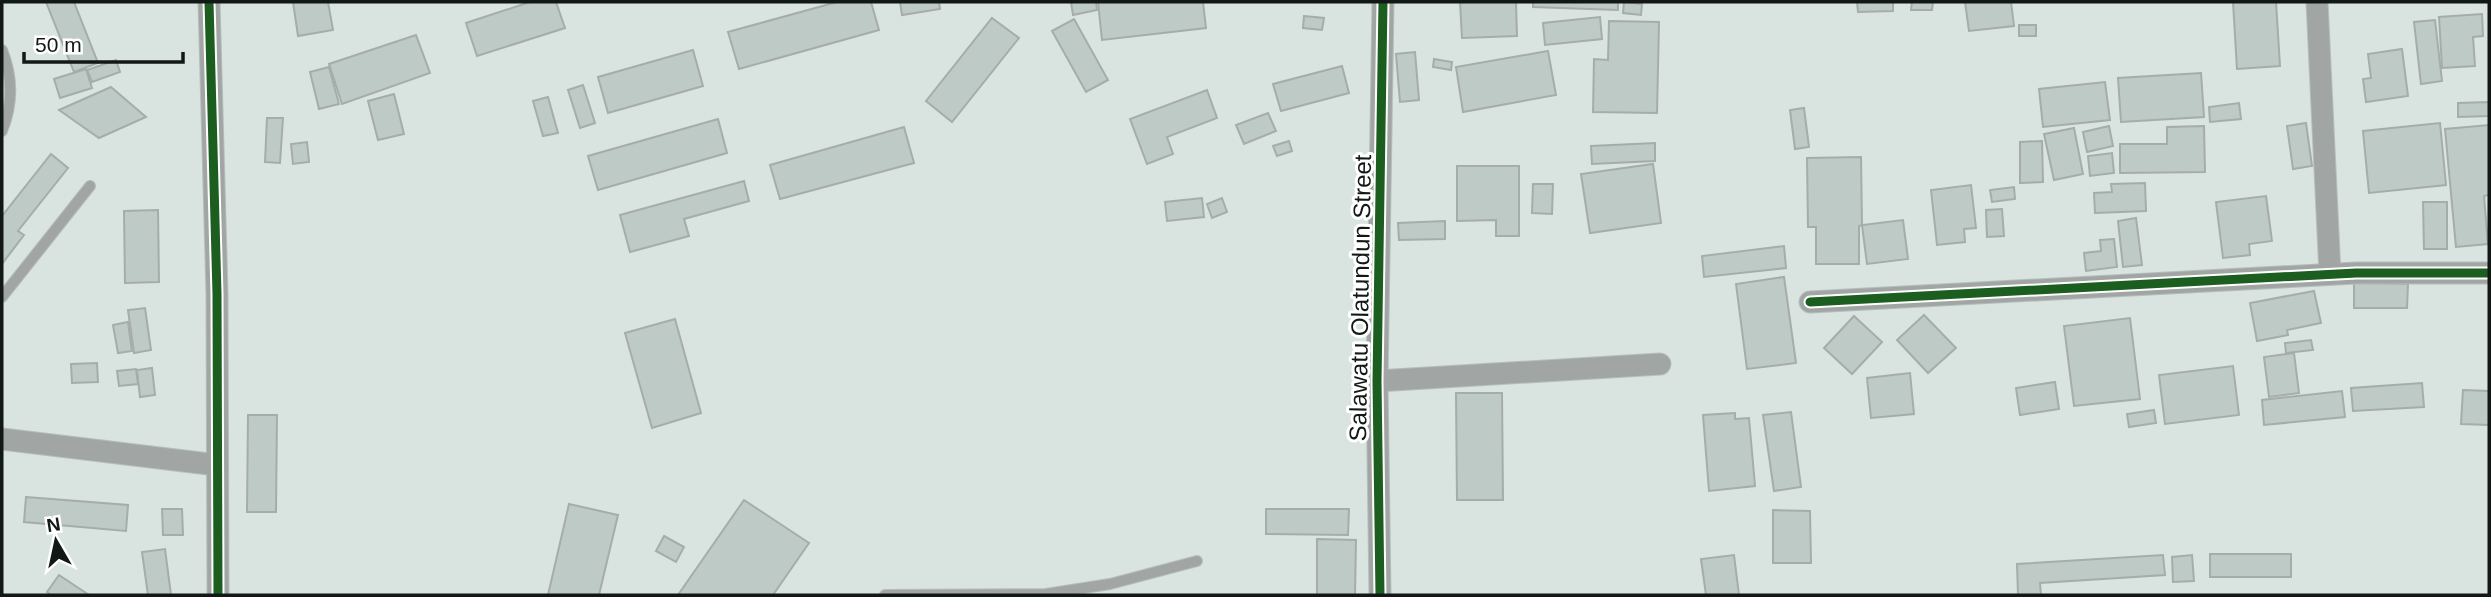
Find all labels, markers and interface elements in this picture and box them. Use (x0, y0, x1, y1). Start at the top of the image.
scale bar (24, 21, 184, 65)
text: 50 m (35, 33, 82, 56)
street label: Salawatu Olatundun Street (1344, 154, 1376, 442)
north arrow (21, 506, 91, 576)
text: N (45, 513, 62, 536)

